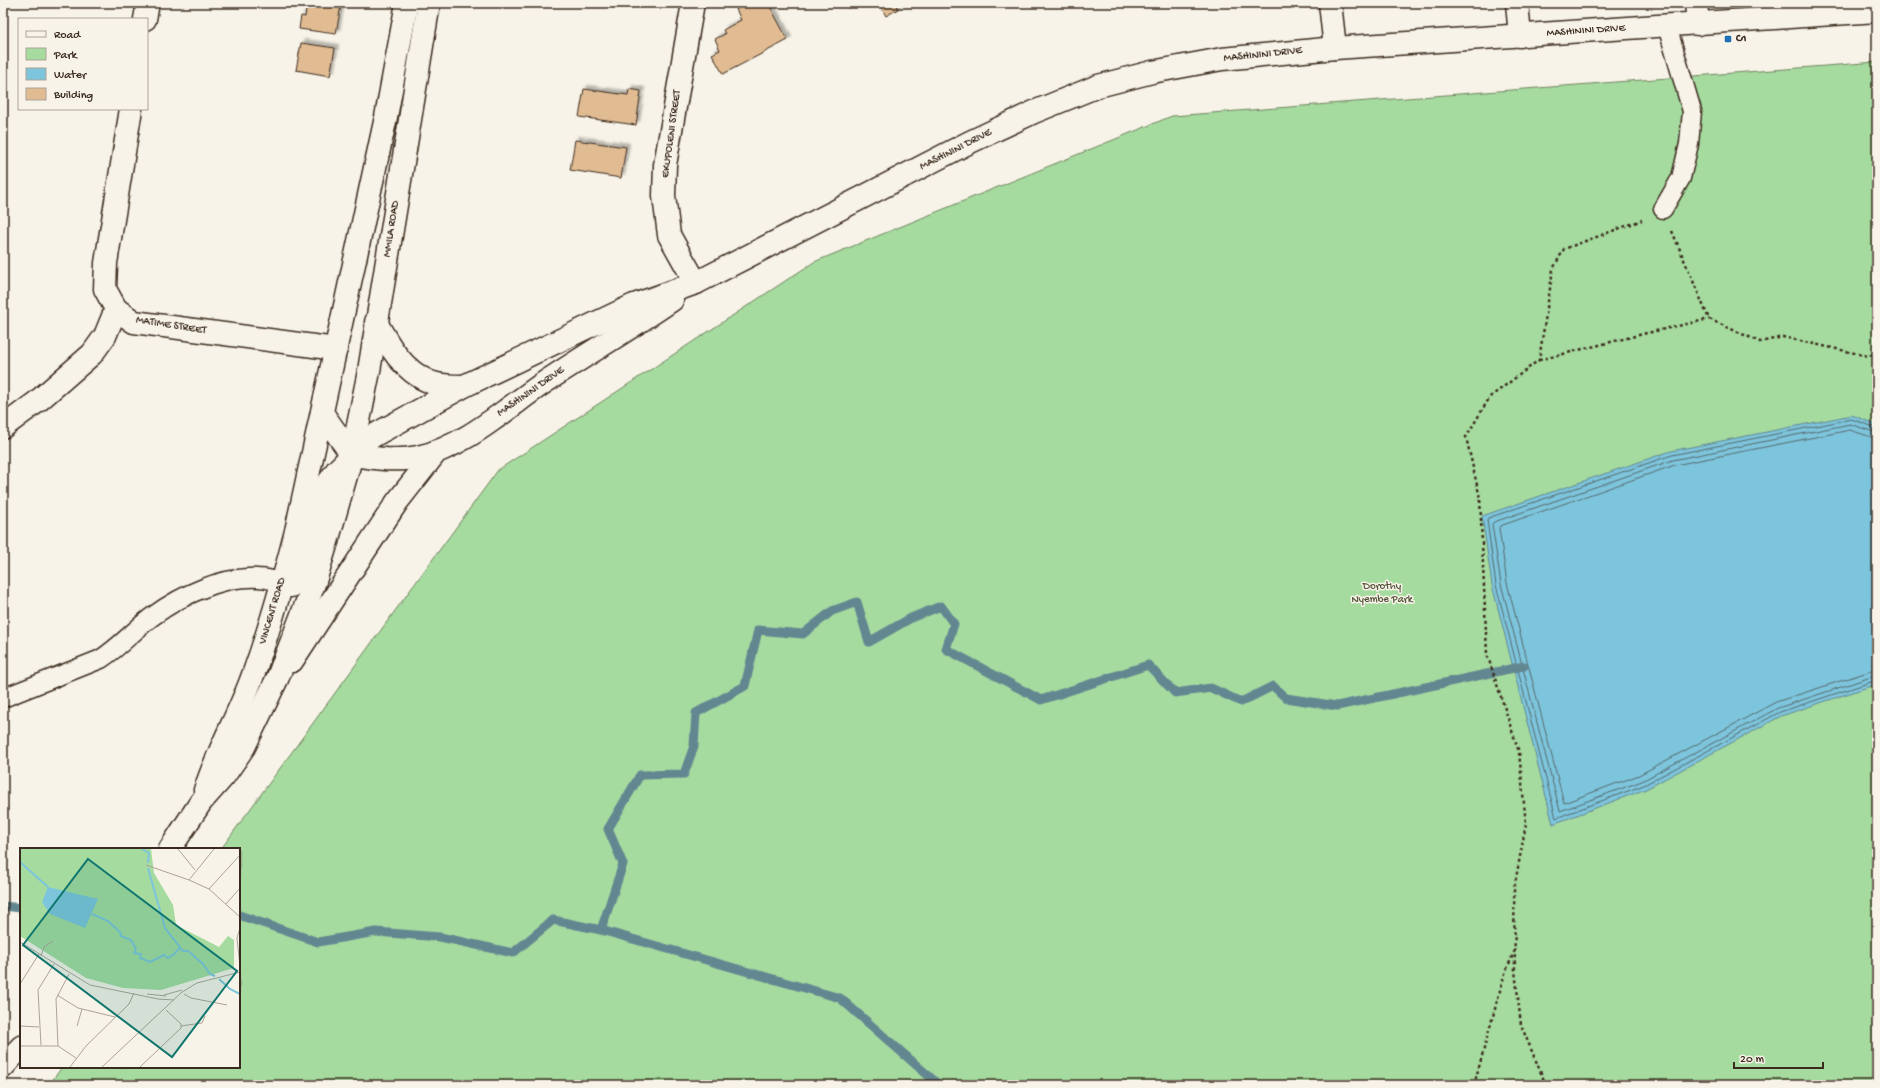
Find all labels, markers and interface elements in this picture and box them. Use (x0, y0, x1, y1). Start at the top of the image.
legend (18, 18, 148, 110)
street label: MASHININI DRIVE (1546, 22, 1627, 40)
text: Road (54, 29, 81, 43)
place label: C1 (1735, 33, 1746, 45)
marker: C1 (1723, 34, 1733, 44)
street label: MASHININI DRIVE (1223, 45, 1304, 65)
text: Park (53, 49, 79, 63)
text: Water (54, 69, 88, 83)
text: Building (53, 89, 93, 103)
street label: EKUPOLENI STREET (660, 89, 684, 179)
street label: MASHININI DRIVE (918, 126, 995, 173)
street label: MMILA ROAD (382, 199, 403, 258)
street label: MATIME STREET (135, 315, 208, 338)
street label: MASHININI DRIVE (495, 364, 568, 420)
street label: VINCENT ROAD (257, 576, 289, 647)
park label: Dorothy Nyembe Park (1351, 581, 1414, 606)
inset map (20, 848, 240, 1068)
scale bar (1734, 1044, 1823, 1070)
text: 20 m (1740, 1053, 1765, 1067)

